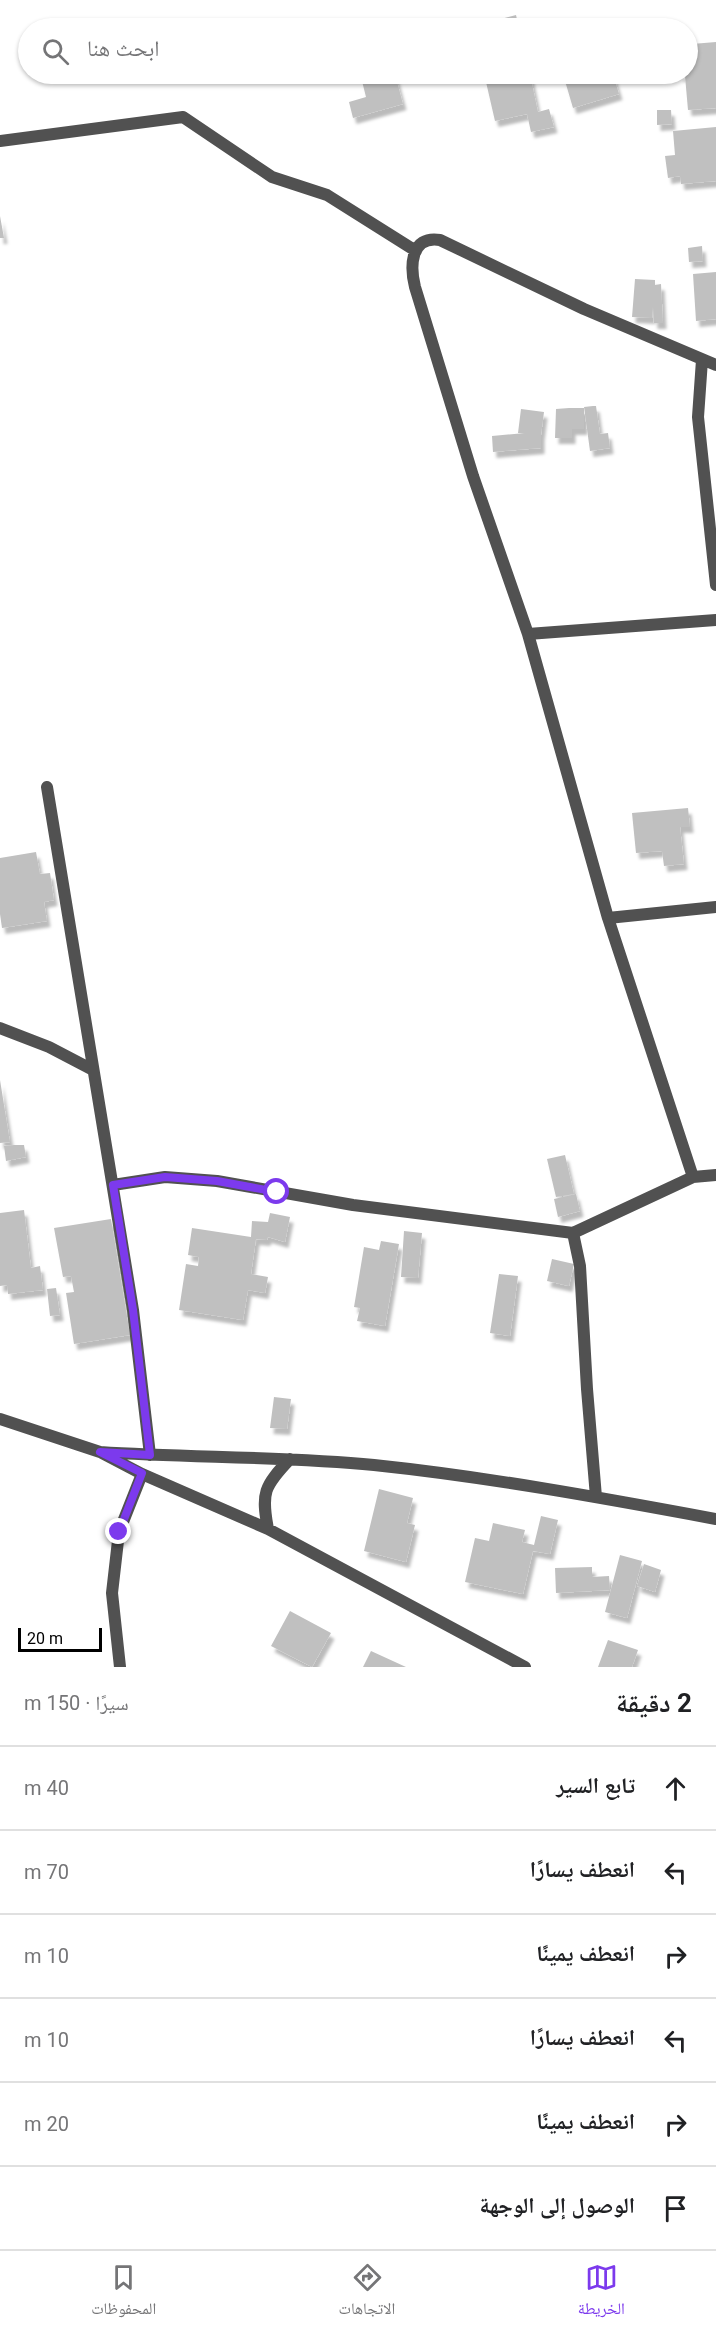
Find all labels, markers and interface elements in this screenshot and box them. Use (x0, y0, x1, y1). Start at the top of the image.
search box (18, 18, 698, 84)
icon: search (39, 35, 72, 68)
text: ابحث هنا (87, 36, 160, 61)
route start (263, 1178, 289, 1204)
route end (105, 1518, 131, 1544)
scale bar (18, 1625, 102, 1652)
text: 20 m (27, 1629, 63, 1648)
text: 2 دقيقة (616, 1688, 692, 1718)
text: سيرًا · 150 m (24, 1691, 129, 1715)
icon: ahead (659, 1772, 692, 1805)
text: تابع السير (556, 1773, 635, 1798)
text: 40 m (24, 1776, 69, 1800)
icon: left (659, 1856, 692, 1889)
text: انعطف يسارًا (530, 1857, 635, 1882)
text: 70 m (24, 1860, 69, 1884)
icon: right (659, 1940, 692, 1973)
text: انعطف يمينًا (536, 1941, 635, 1966)
text: 10 m (24, 1944, 69, 1968)
icon: left (659, 2024, 692, 2057)
text: انعطف يسارًا (530, 2025, 635, 2050)
text: 10 m (24, 2028, 69, 2052)
icon: right (659, 2108, 692, 2141)
text: انعطف يمينًا (536, 2109, 635, 2134)
text: 20 m (24, 2112, 69, 2136)
icon: arrive (659, 2192, 692, 2225)
text: الوصول إلى الوجهة (479, 2193, 635, 2218)
tab: المحفوظات (91, 2261, 156, 2324)
tab: الاتجاهات (339, 2261, 395, 2324)
tab: الخريطة (578, 2261, 625, 2324)

